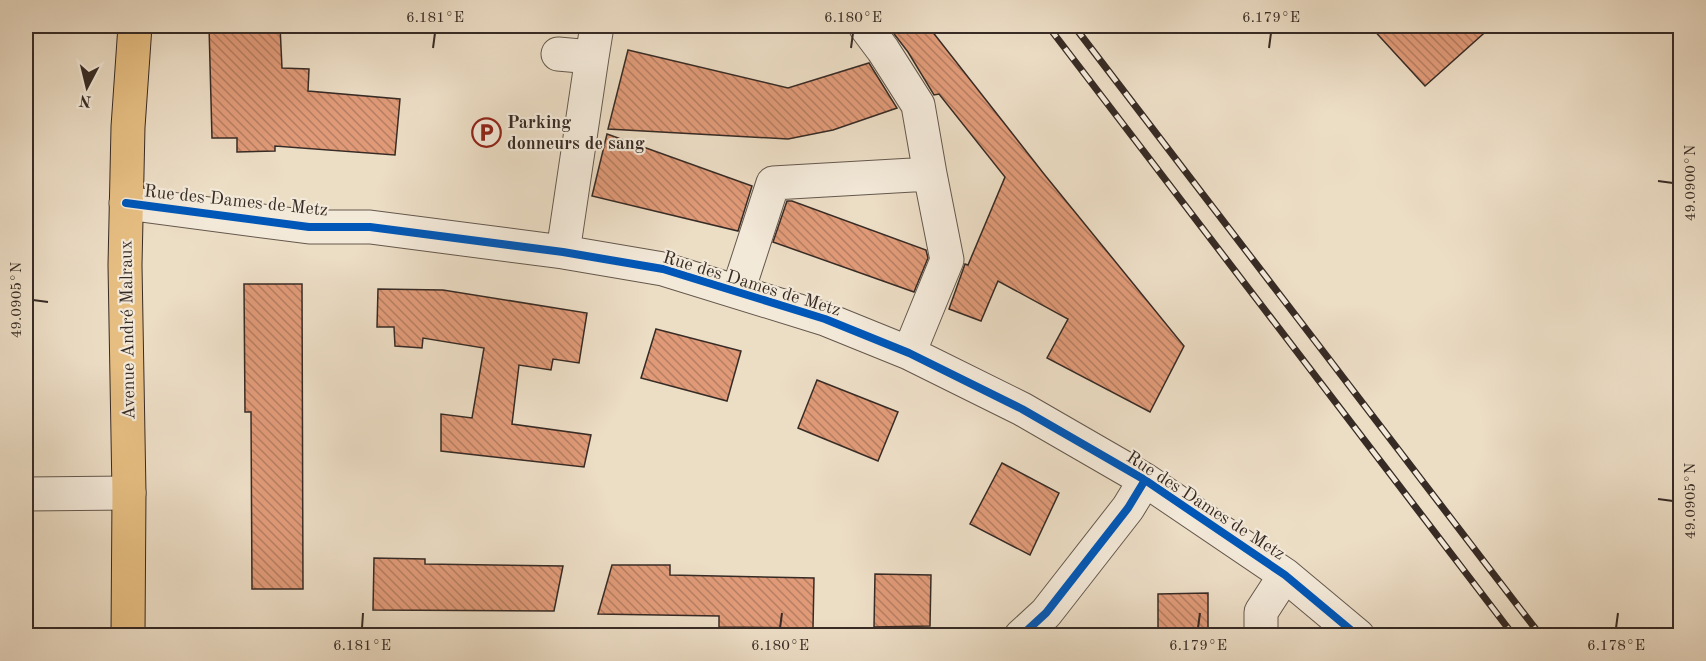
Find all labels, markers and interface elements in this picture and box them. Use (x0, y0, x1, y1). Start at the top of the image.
text: 6.181°E (406, 11, 464, 26)
text: 6.180°E (824, 11, 882, 26)
text: 6.179°E (1242, 11, 1300, 26)
north arrow (57, 57, 117, 117)
text: N (78, 91, 92, 109)
place label: Parking donneurs de sang (507, 114, 645, 153)
parking icon: Parking donneurs de sang (470, 116, 502, 148)
text: 49.0900°N (1684, 144, 1699, 221)
street label: Rue des Dames de Metz (143, 182, 329, 220)
street label: Avenue André Malraux (117, 240, 139, 420)
street label: Rue des Dames de Metz (661, 248, 843, 320)
text: 49.0905°N (10, 261, 25, 338)
street label: Rue des Dames de Metz (1123, 448, 1288, 564)
text: 49.0905°N (1684, 462, 1699, 539)
text: 6.181°E (333, 639, 391, 654)
text: 6.180°E (751, 639, 809, 654)
text: 6.179°E (1169, 639, 1227, 654)
text: 6.178°E (1587, 639, 1645, 654)

